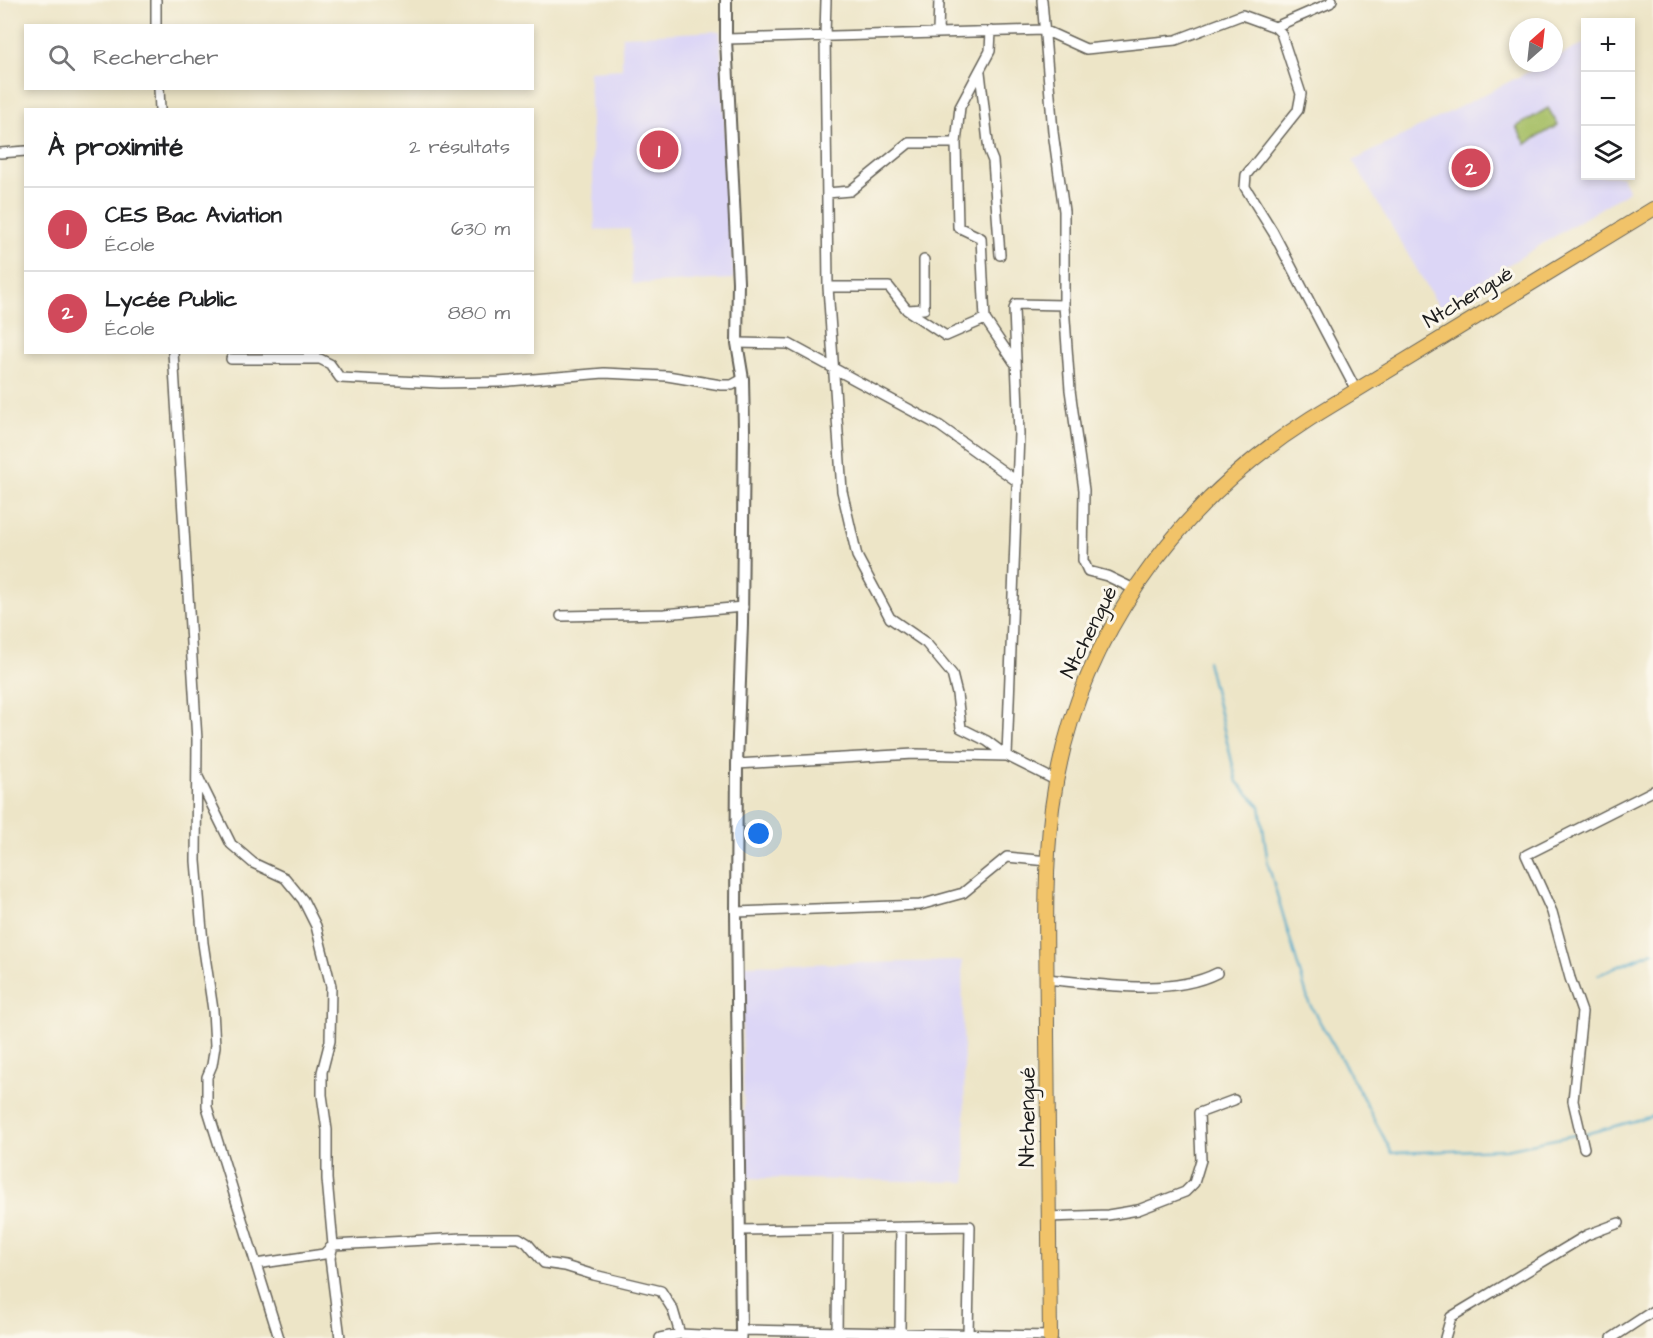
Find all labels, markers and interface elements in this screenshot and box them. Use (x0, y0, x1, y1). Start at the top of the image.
north arrow (1509, 18, 1563, 72)
map controls (1581, 18, 1635, 180)
button: + (1581, 18, 1635, 72)
search box (24, 24, 534, 90)
icon: search (45, 41, 78, 74)
text: Rechercher (93, 42, 218, 73)
button: − (1581, 72, 1635, 126)
button: layers (1581, 126, 1635, 180)
pin: 1 (640, 128, 678, 172)
text: À proximité (48, 129, 183, 165)
text: 2 résultats (409, 133, 510, 161)
pin: 2 (1452, 146, 1490, 190)
text: CES Bac Aviation (105, 200, 282, 231)
text: 1 (66, 215, 69, 243)
text: 630 m (451, 215, 510, 243)
text: École (105, 231, 155, 259)
street label: Ntchengué (1418, 259, 1519, 337)
text: Lycée Public (105, 284, 237, 315)
text: 2 (62, 299, 73, 327)
text: 880 m (448, 299, 510, 327)
text: École (105, 315, 155, 343)
street label: Ntchengué (1053, 581, 1126, 684)
your location (744, 819, 773, 848)
street label: Ntchengué (1013, 1067, 1044, 1167)

